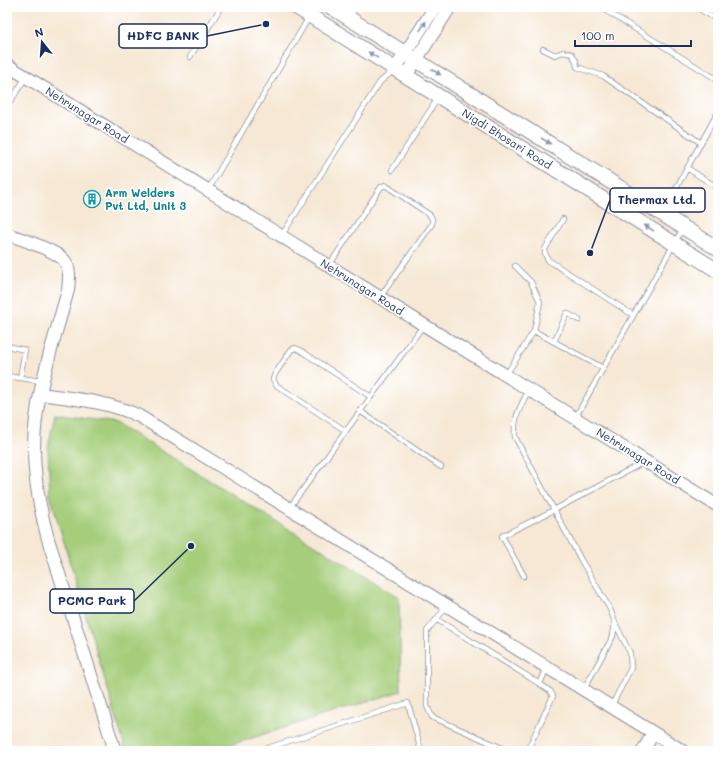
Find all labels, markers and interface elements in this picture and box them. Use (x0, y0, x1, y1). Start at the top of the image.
one-way arrow (419, 21, 427, 31)
north arrow (22, 22, 62, 62)
scale bar (575, 22, 691, 48)
text: N (33, 24, 45, 40)
callout: HDFC BANK (119, 24, 207, 48)
text: HDFC BANK (127, 27, 199, 43)
text: 100 m (581, 27, 615, 43)
one-way arrow (368, 51, 378, 59)
one-way arrow (431, 68, 441, 76)
street label: Nehrunagar Road (43, 83, 132, 146)
street label: Nigdi Bhosari Road (459, 105, 555, 172)
one-way arrow (540, 138, 552, 145)
place label: Arm Welders Pvt Ltd, Unit 3 (105, 185, 187, 213)
callout: Thermax Ltd. (610, 188, 705, 212)
building icon: Arm Welders Pvt Ltd, Unit 3 (82, 189, 102, 209)
text: Thermax Ltd. (618, 191, 696, 207)
one-way arrow (644, 224, 654, 232)
street label: Nehrunagar Road (318, 255, 407, 318)
street label: Nehrunagar Road (594, 424, 683, 487)
callout: PCMC Park (50, 589, 134, 613)
text: PCMC Park (58, 592, 126, 608)

